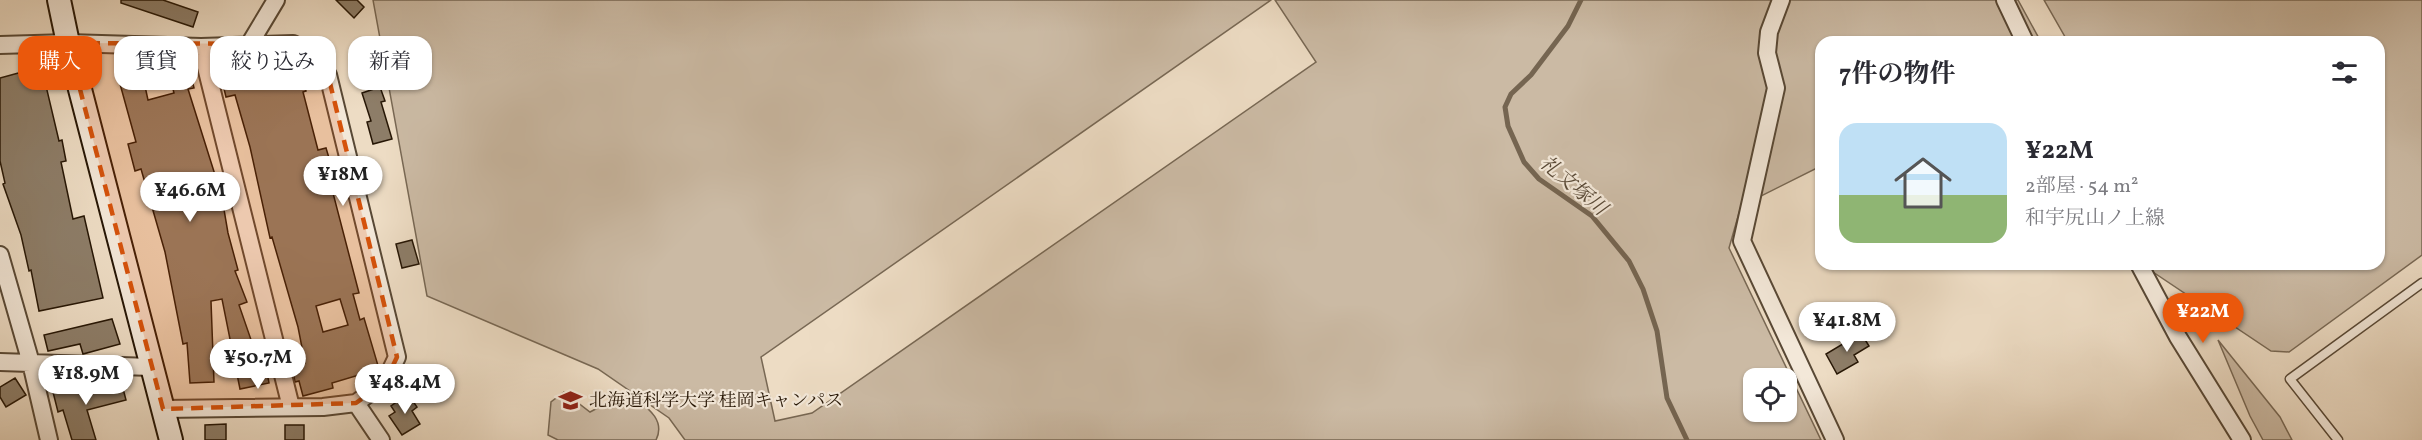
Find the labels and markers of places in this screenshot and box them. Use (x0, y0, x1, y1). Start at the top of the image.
pin: ¥18M (307, 156, 379, 207)
pin: ¥46.6M (141, 172, 239, 223)
pin: ¥22M (2167, 293, 2239, 344)
pin: ¥41.8M (1798, 302, 1896, 353)
pin: ¥50.7M (209, 339, 307, 390)
pin: ¥18.9M (37, 355, 135, 406)
pin: ¥48.4M (356, 364, 454, 415)
school or university icon: 北海道科学大学 桂岡キャンパス (558, 387, 584, 413)
place label: 北海道科学大学 桂岡キャンパス (589, 389, 843, 414)

